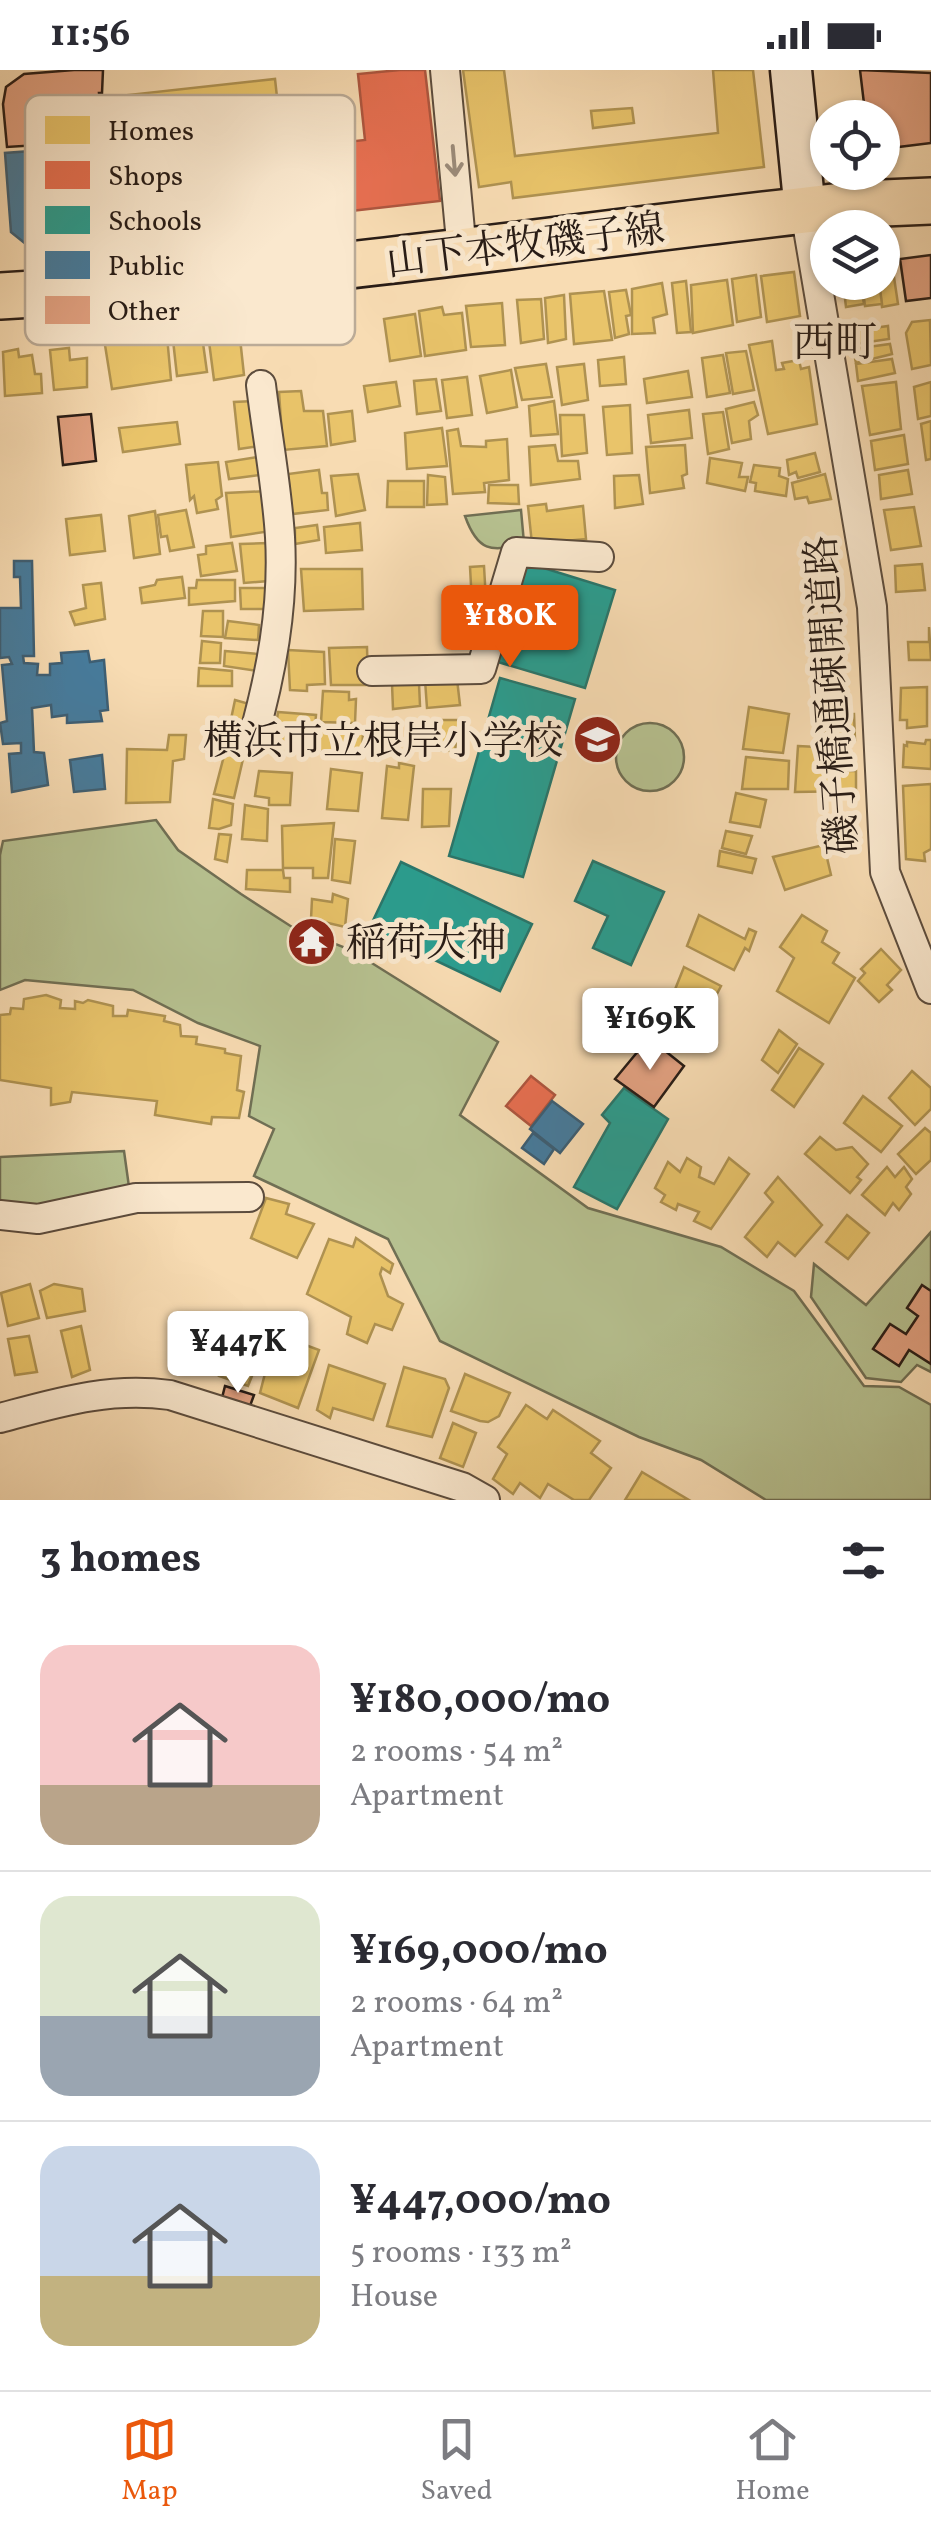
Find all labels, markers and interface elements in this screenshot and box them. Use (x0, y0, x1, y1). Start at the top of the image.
text: 11:56 (50, 9, 130, 62)
legend (25, 95, 355, 345)
map controls (810, 100, 900, 300)
button: locate (810, 100, 900, 190)
text: Homes (108, 113, 194, 152)
one-way arrow (444, 144, 463, 176)
text: Shops (108, 158, 183, 197)
text: Schools (108, 203, 202, 242)
street label: 山下本牧磯子線 (383, 203, 668, 293)
button: layers (810, 210, 900, 300)
text: Public (108, 248, 184, 287)
text: Other (108, 293, 180, 332)
district label: 西町 (793, 316, 877, 375)
street label: 磯子橋通疎開道路 (796, 533, 874, 856)
pin: ¥180K (440, 585, 580, 670)
text: ¥180K (463, 595, 557, 639)
school or university icon: 横浜市立根岸小学校 (572, 714, 624, 766)
place label: 横浜市立根岸小学校 (203, 716, 563, 772)
temple icon: 稲荷大神 (285, 916, 337, 968)
place label: 稲荷大神 (346, 918, 506, 974)
pin: ¥169K (580, 988, 720, 1073)
text: ¥169K (604, 998, 696, 1042)
pin: ¥447K (168, 1311, 308, 1396)
text: ¥447K (189, 1321, 287, 1365)
text: 3 homes (40, 1531, 201, 1590)
icon: filters (836, 1533, 891, 1588)
text: ¥180,000/mo (350, 1672, 610, 1731)
icon: home (120, 1685, 240, 1805)
text: 2 rooms · 54 m² (350, 1731, 563, 1775)
text: Apartment (350, 1775, 504, 1819)
text: ¥169,000/mo (350, 1923, 608, 1982)
icon: home (120, 1936, 240, 2056)
text: 2 rooms · 64 m² (350, 1982, 563, 2026)
text: Apartment (350, 2026, 504, 2070)
text: ¥447,000/mo (350, 2173, 611, 2232)
icon: home (120, 2186, 240, 2306)
text: 5 rooms · 133 m² (350, 2232, 572, 2276)
text: House (350, 2276, 438, 2320)
tab: Map (121, 2412, 178, 2511)
tab: Saved (420, 2412, 493, 2511)
tab: Home (735, 2412, 810, 2511)

